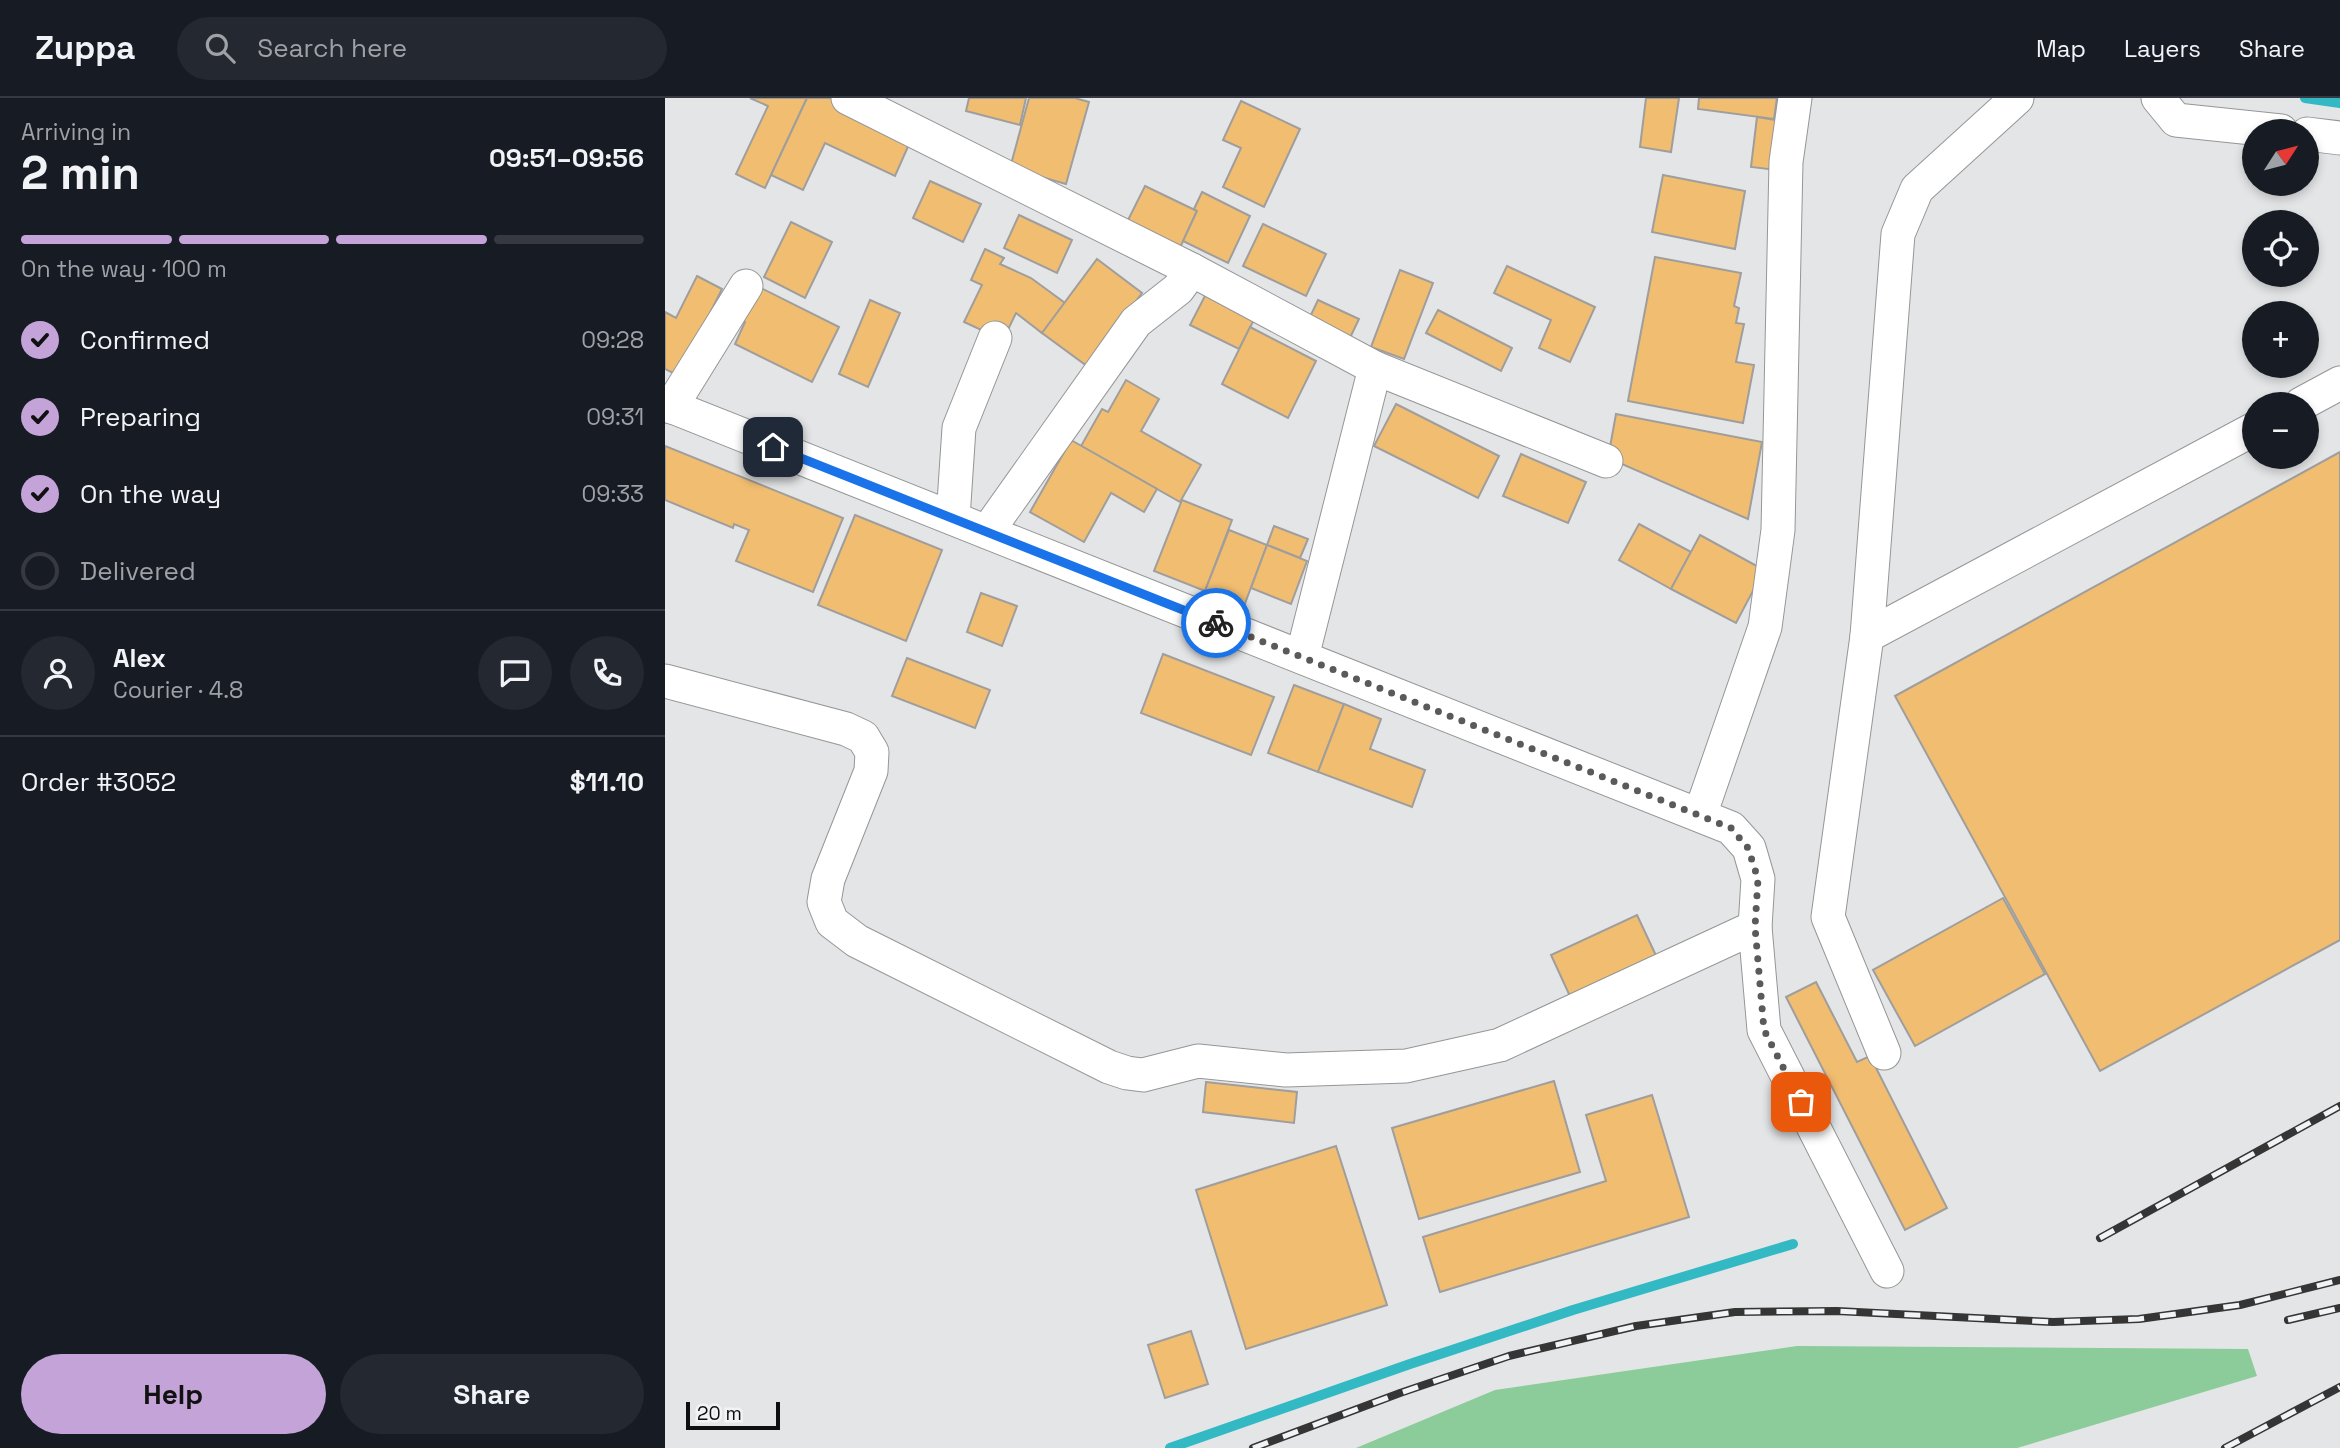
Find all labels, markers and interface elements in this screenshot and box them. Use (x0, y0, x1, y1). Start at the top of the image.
search box (177, 17, 667, 80)
text: Zuppa (35, 27, 135, 69)
icon: search (201, 29, 239, 67)
text: Search here (257, 31, 407, 65)
text: Map (2036, 33, 2086, 64)
text: Layers (2124, 33, 2201, 64)
text: Share (2239, 33, 2305, 64)
text: Arriving in (21, 117, 131, 147)
north arrow (2242, 119, 2319, 196)
map controls (2242, 119, 2319, 469)
text: 09:51–09:56 (489, 141, 644, 175)
text: 2 min (21, 144, 140, 202)
button: locate (2242, 210, 2319, 287)
text: On the way · 100 m (21, 254, 227, 284)
button: + (2242, 301, 2319, 378)
icon: check (21, 321, 59, 359)
text: Confirmed (80, 323, 210, 357)
text: 09:28 (581, 325, 644, 355)
button: − (2242, 392, 2319, 469)
icon: check (21, 398, 59, 436)
text: Preparing (80, 400, 201, 434)
text: 09:31 (586, 402, 644, 432)
pin (743, 417, 803, 477)
icon: home (754, 428, 792, 466)
icon: check (21, 475, 59, 513)
text: On the way (80, 477, 221, 511)
text: 09:33 (582, 479, 644, 509)
text: Delivered (80, 554, 196, 588)
courier (1181, 588, 1251, 658)
icon: bike (1197, 604, 1235, 642)
button: person (21, 636, 95, 710)
button: chat (478, 636, 552, 710)
button: phone (570, 636, 644, 710)
text: Alex (113, 641, 166, 675)
text: Courier · 4.8 (113, 675, 243, 705)
text: Order #3052 (21, 765, 176, 799)
text: $11.10 (570, 765, 644, 799)
pin (1771, 1072, 1831, 1132)
icon: bag (1782, 1083, 1820, 1121)
button: Help (21, 1354, 326, 1434)
button: Share (340, 1354, 644, 1434)
scale bar (686, 1399, 781, 1431)
text: 20 m (697, 1401, 742, 1426)

